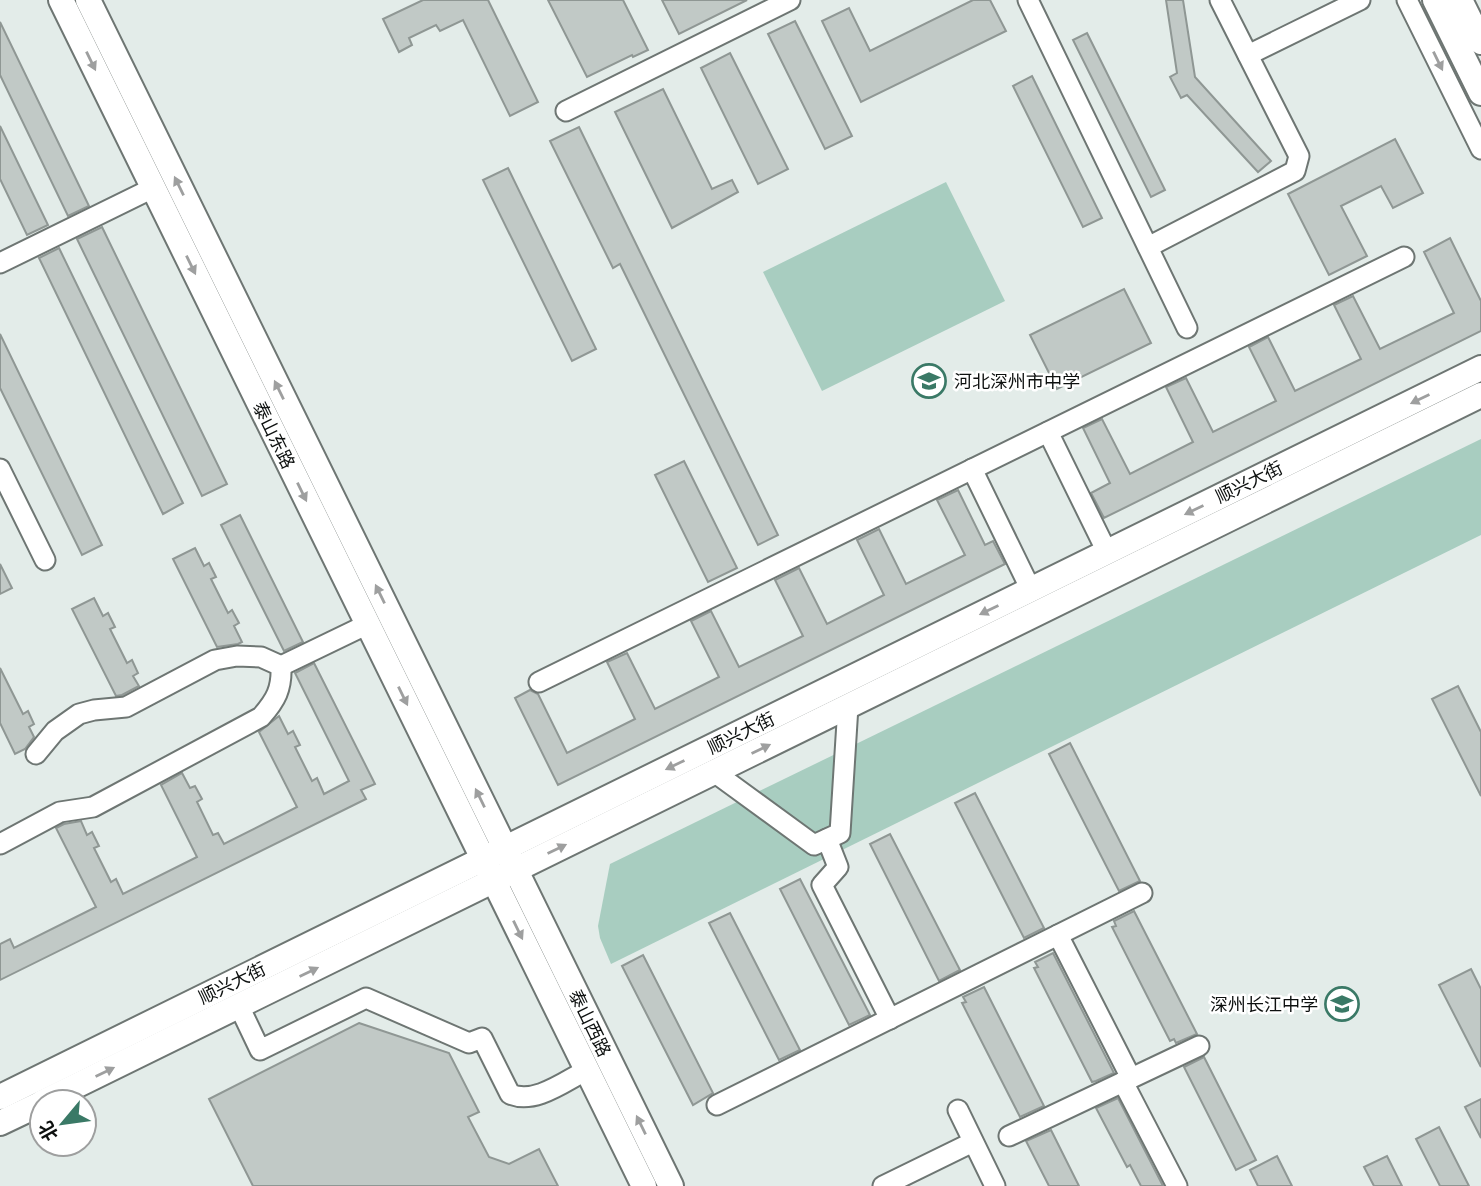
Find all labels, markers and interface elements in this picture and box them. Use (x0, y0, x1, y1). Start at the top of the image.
one-way arrow (85, 51, 97, 71)
one-way arrow (1432, 51, 1443, 71)
one-way arrow (173, 176, 184, 196)
one-way arrow (186, 255, 197, 275)
school or university icon: 河北深州市中学 (910, 362, 948, 400)
place label: 河北深州市中学 (954, 371, 1080, 392)
one-way arrow (274, 380, 285, 400)
one-way arrow (1410, 393, 1430, 404)
street label: 泰山东路 (249, 398, 299, 472)
street label: 顺兴大街 (1212, 457, 1286, 507)
one-way arrow (297, 482, 308, 502)
one-way arrow (1184, 504, 1204, 515)
one-way arrow (374, 584, 385, 604)
one-way arrow (979, 605, 999, 616)
one-way arrow (397, 686, 408, 706)
street label: 顺兴大街 (704, 708, 778, 758)
one-way arrow (751, 743, 771, 755)
one-way arrow (665, 759, 685, 770)
one-way arrow (474, 788, 486, 808)
one-way arrow (547, 844, 567, 855)
one-way arrow (513, 920, 524, 940)
street label: 顺兴大街 (195, 958, 269, 1008)
one-way arrow (299, 966, 319, 977)
school or university icon: 深州长江中学 (1323, 985, 1361, 1023)
street label: 泰山西路 (565, 986, 615, 1060)
place label: 深州长江中学 (1210, 994, 1318, 1015)
one-way arrow (95, 1066, 115, 1077)
north arrow (28, 1088, 98, 1158)
one-way arrow (635, 1115, 646, 1135)
text: 北 (34, 1117, 63, 1145)

